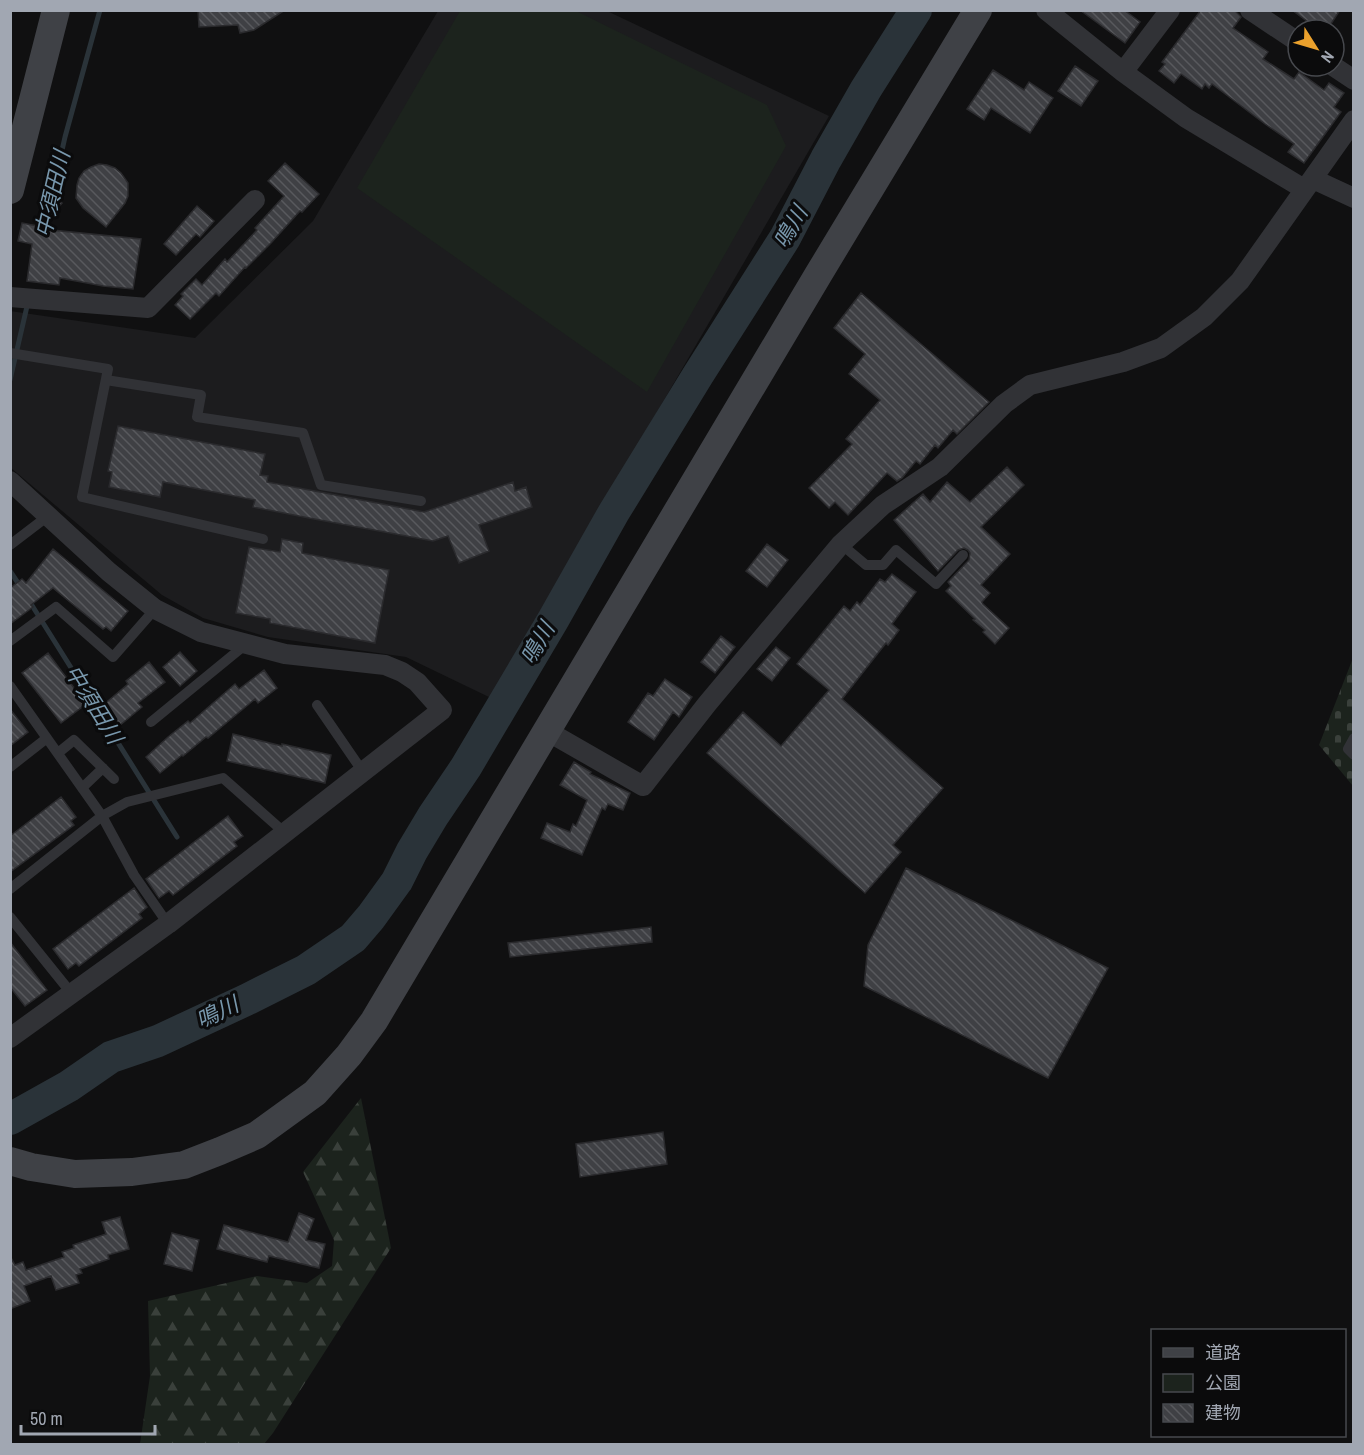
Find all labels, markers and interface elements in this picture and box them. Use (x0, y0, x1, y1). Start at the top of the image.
north arrow (1286, 18, 1346, 78)
text: N (1316, 47, 1340, 67)
water label: 中須田川 (27, 146, 77, 240)
water label: 鳴川 (766, 199, 815, 254)
water label: 鳴川 (513, 615, 562, 670)
water label: 中須田川 (58, 659, 131, 751)
water label: 鳴川 (191, 988, 245, 1035)
legend (1151, 1329, 1346, 1437)
text: 道路 (1205, 1340, 1241, 1365)
text: 公園 (1205, 1370, 1241, 1395)
scale bar (21, 1398, 154, 1436)
text: 建物 (1205, 1400, 1241, 1425)
text: 50 m (30, 1406, 63, 1431)

